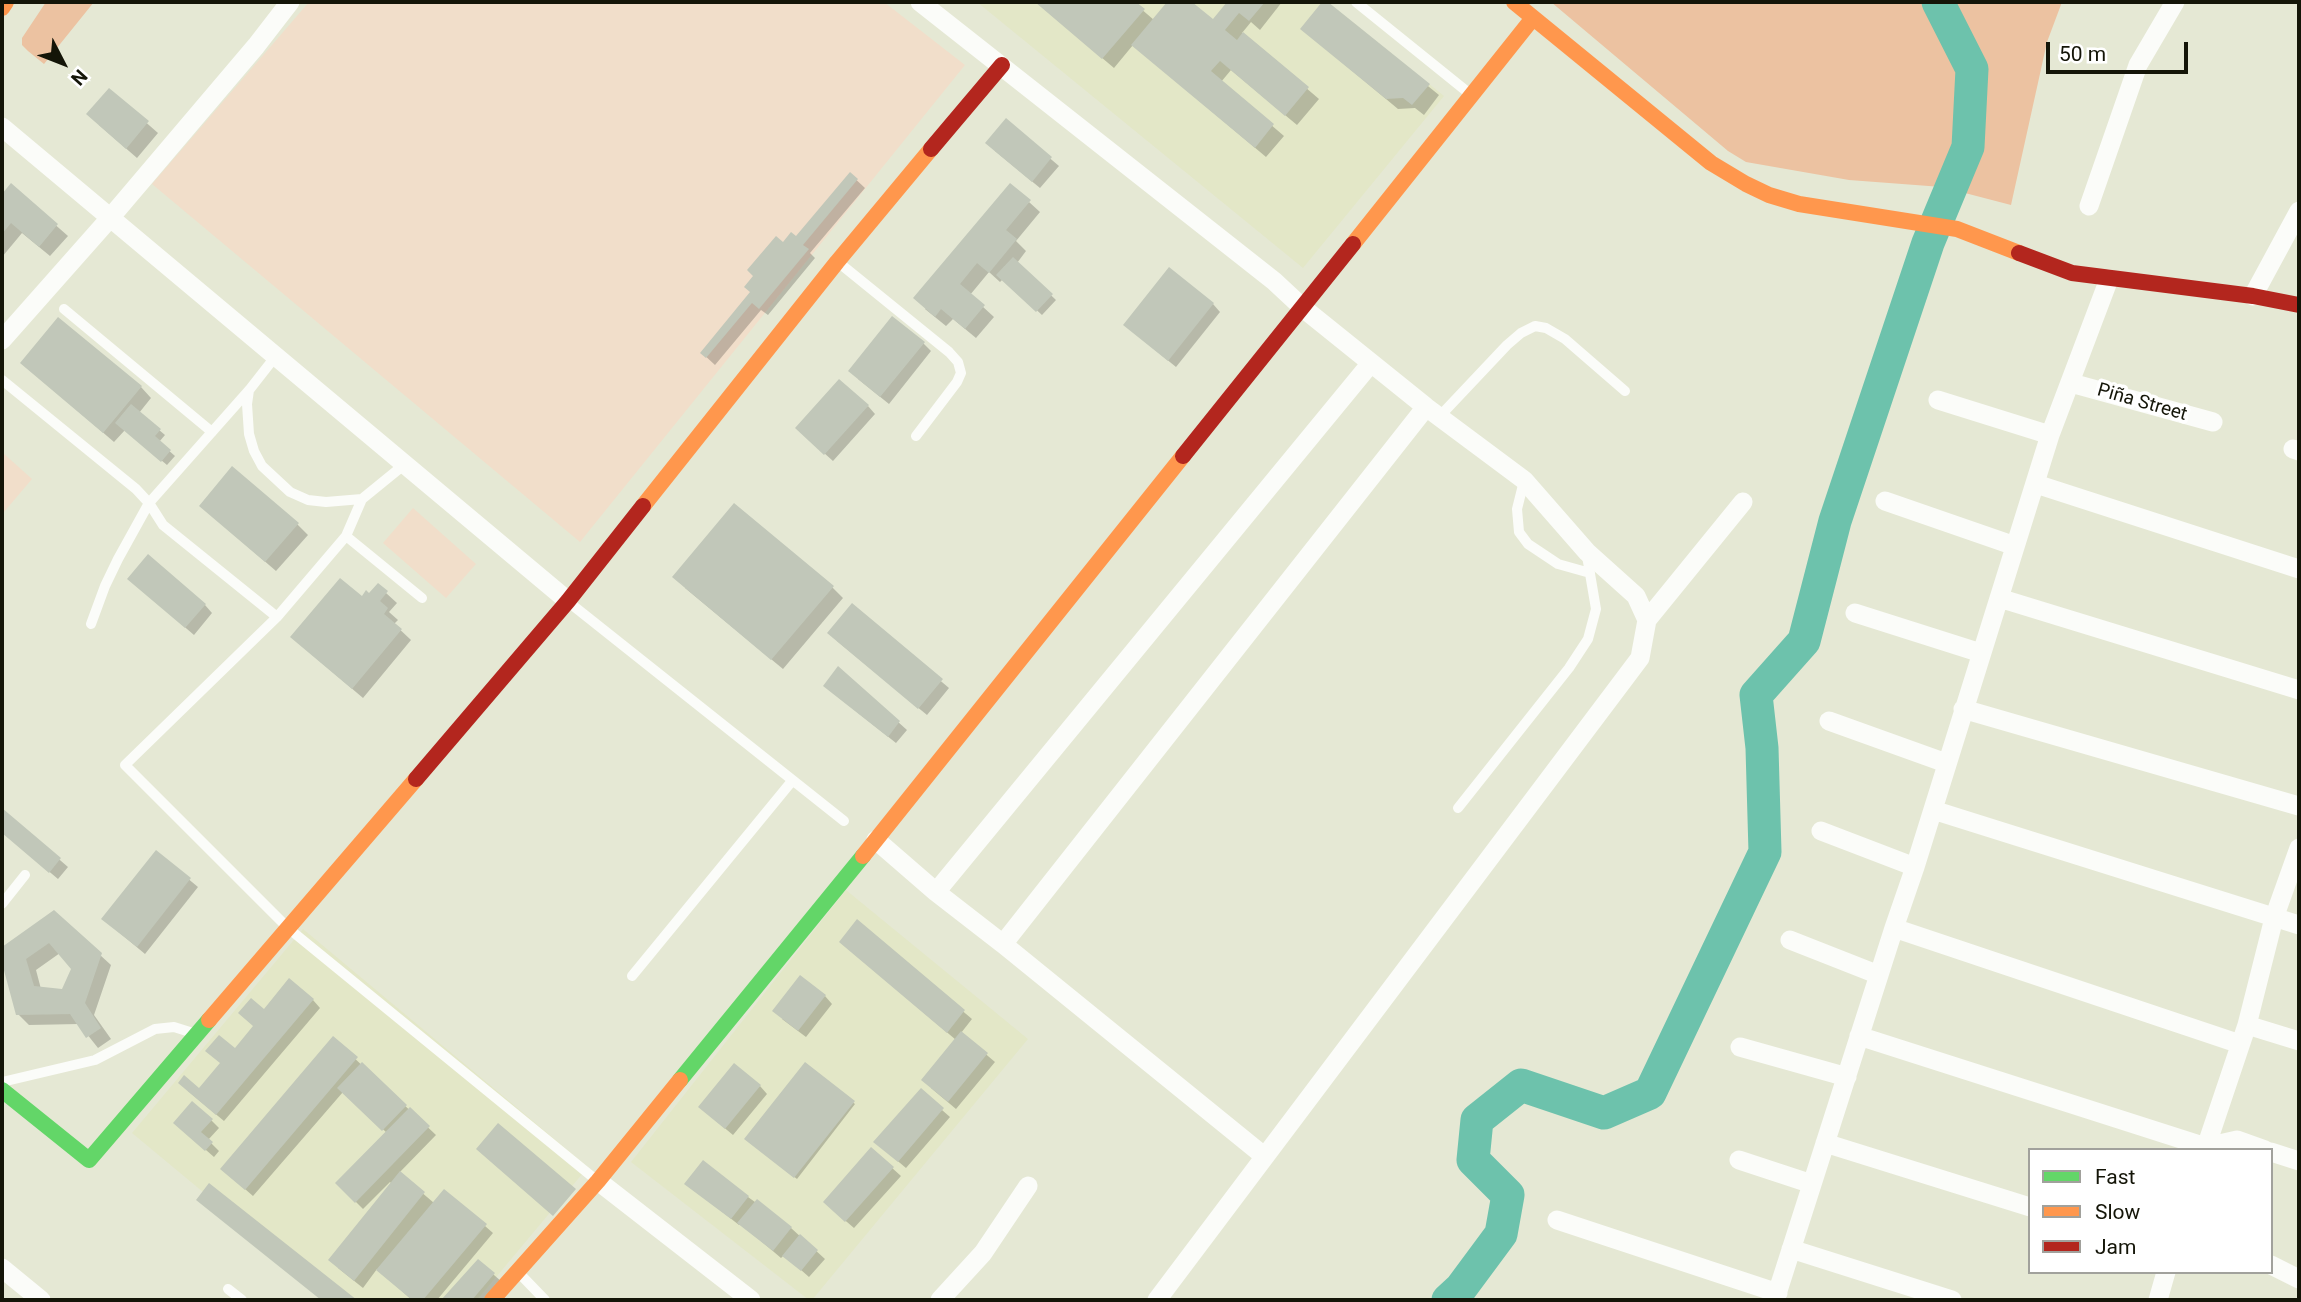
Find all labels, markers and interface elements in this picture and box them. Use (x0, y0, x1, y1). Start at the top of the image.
north arrow (28, 28, 98, 98)
scale bar (2049, 28, 2191, 72)
text: 50 m (2059, 42, 2106, 66)
text: N (66, 65, 92, 90)
street label: Piña Street (2095, 379, 2189, 427)
legend (2028, 1148, 2273, 1274)
text: Fast (2095, 1165, 2135, 1189)
text: Slow (2095, 1200, 2140, 1224)
text: Jam (2095, 1235, 2136, 1259)

